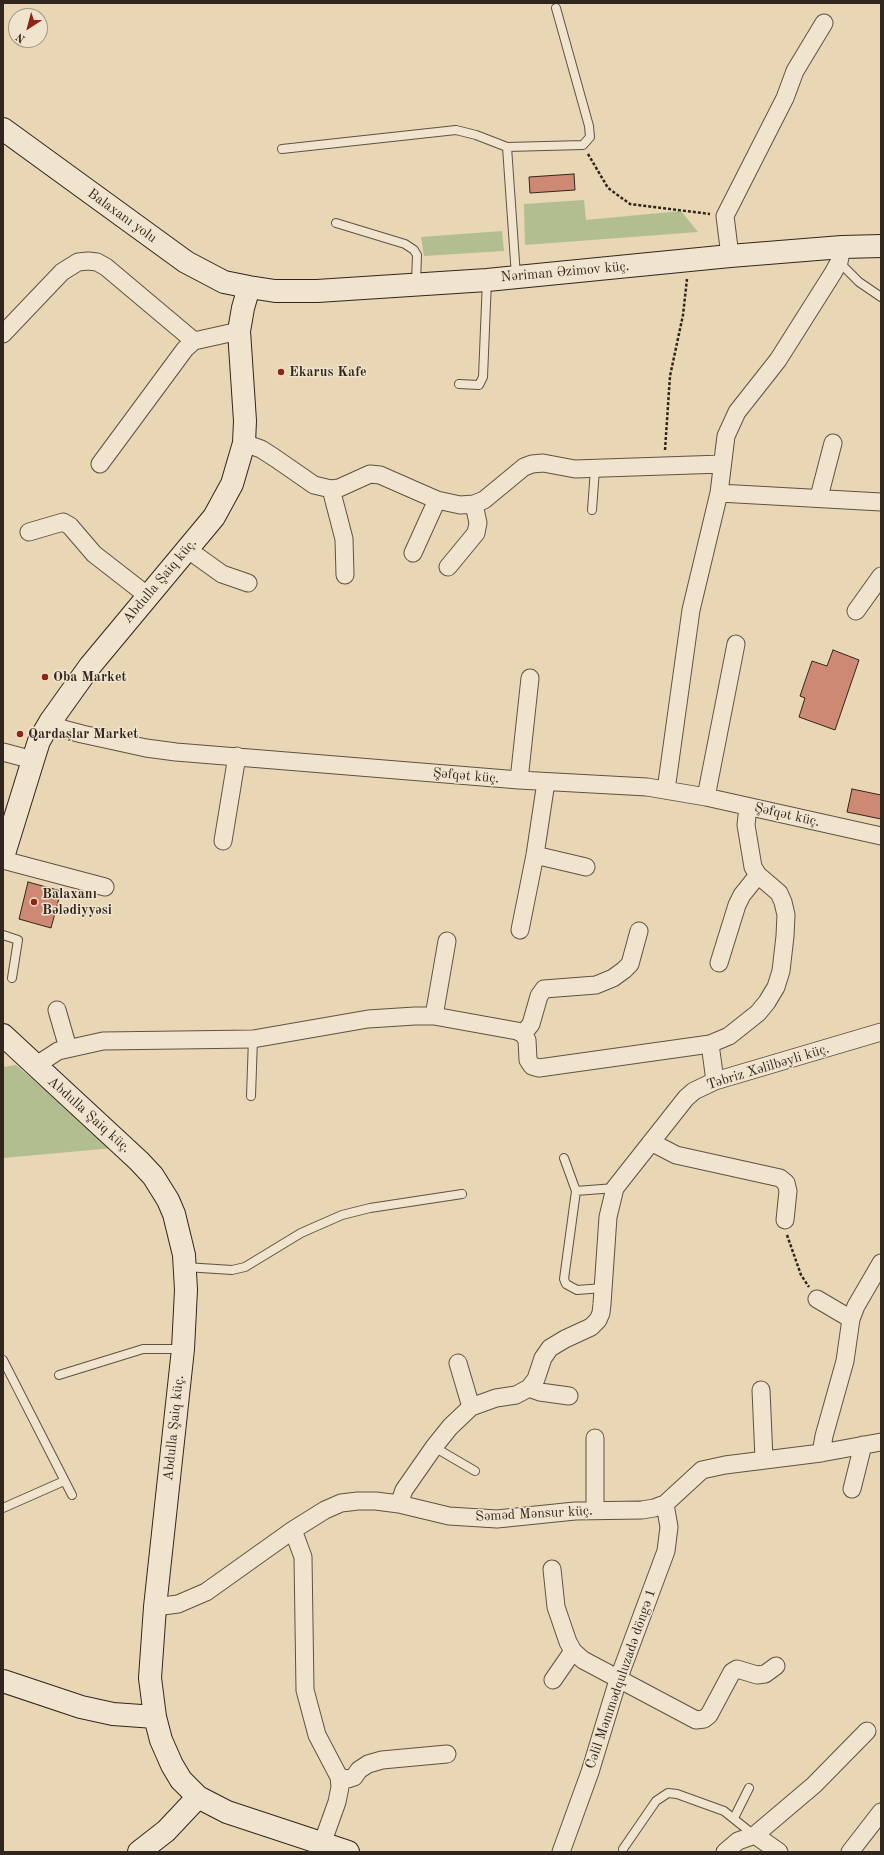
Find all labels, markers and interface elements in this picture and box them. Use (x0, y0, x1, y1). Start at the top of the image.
north arrow (8, 8, 48, 48)
text: N (15, 30, 28, 44)
street label: Balaxanı yolu (84, 185, 160, 247)
street label: Nəriman Əzimov küç. (500, 258, 630, 286)
place label: Ekarus Kafe (289, 364, 367, 380)
marker: Ekarus Kafe (276, 367, 286, 377)
street label: Abdulla Şaiq küç. (119, 535, 201, 627)
place label: Oba Market (53, 669, 127, 685)
marker: Oba Market (40, 672, 50, 682)
place label: Qardaşlar Market (28, 726, 138, 742)
marker: Qardaşlar Market (15, 729, 25, 739)
street label: Şəfqət küç. (432, 765, 500, 787)
street label: Şəfqət küç. (753, 799, 821, 831)
place label: Balaxanı Bələdiyyəsi (42, 886, 112, 918)
marker: Balaxanı Bələdiyyəsi (29, 897, 39, 907)
street label: Təbriz Xəlilbəyli küç. (705, 1040, 831, 1094)
street label: Abdulla Şaiq küç. (44, 1073, 134, 1157)
street label: Abdulla Şaiq küç. (160, 1374, 188, 1482)
street label: Səməd Mənsur küç. (475, 1503, 593, 1525)
street label: Cəlil Məmmədquluzadə döngə 1 (582, 1587, 660, 1771)

